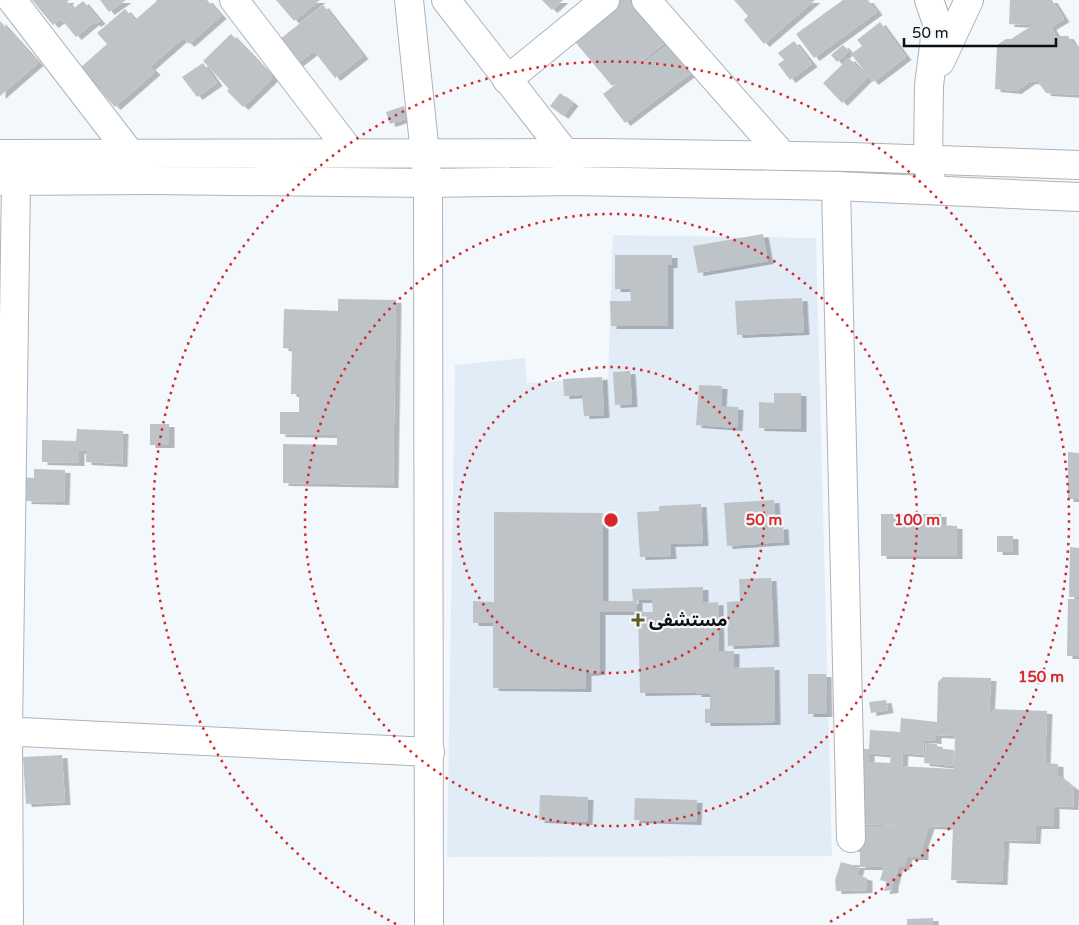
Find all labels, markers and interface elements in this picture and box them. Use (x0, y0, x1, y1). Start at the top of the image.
scale bar (904, 15, 1056, 47)
text: 50 m (912, 24, 949, 42)
centre of rings (602, 511, 620, 529)
text: 50 m (746, 511, 782, 529)
text: 100 m (894, 511, 940, 529)
place label: مستشفى (649, 609, 727, 631)
marker: مستشفى (631, 613, 645, 627)
text: 150 m (1018, 668, 1064, 686)

